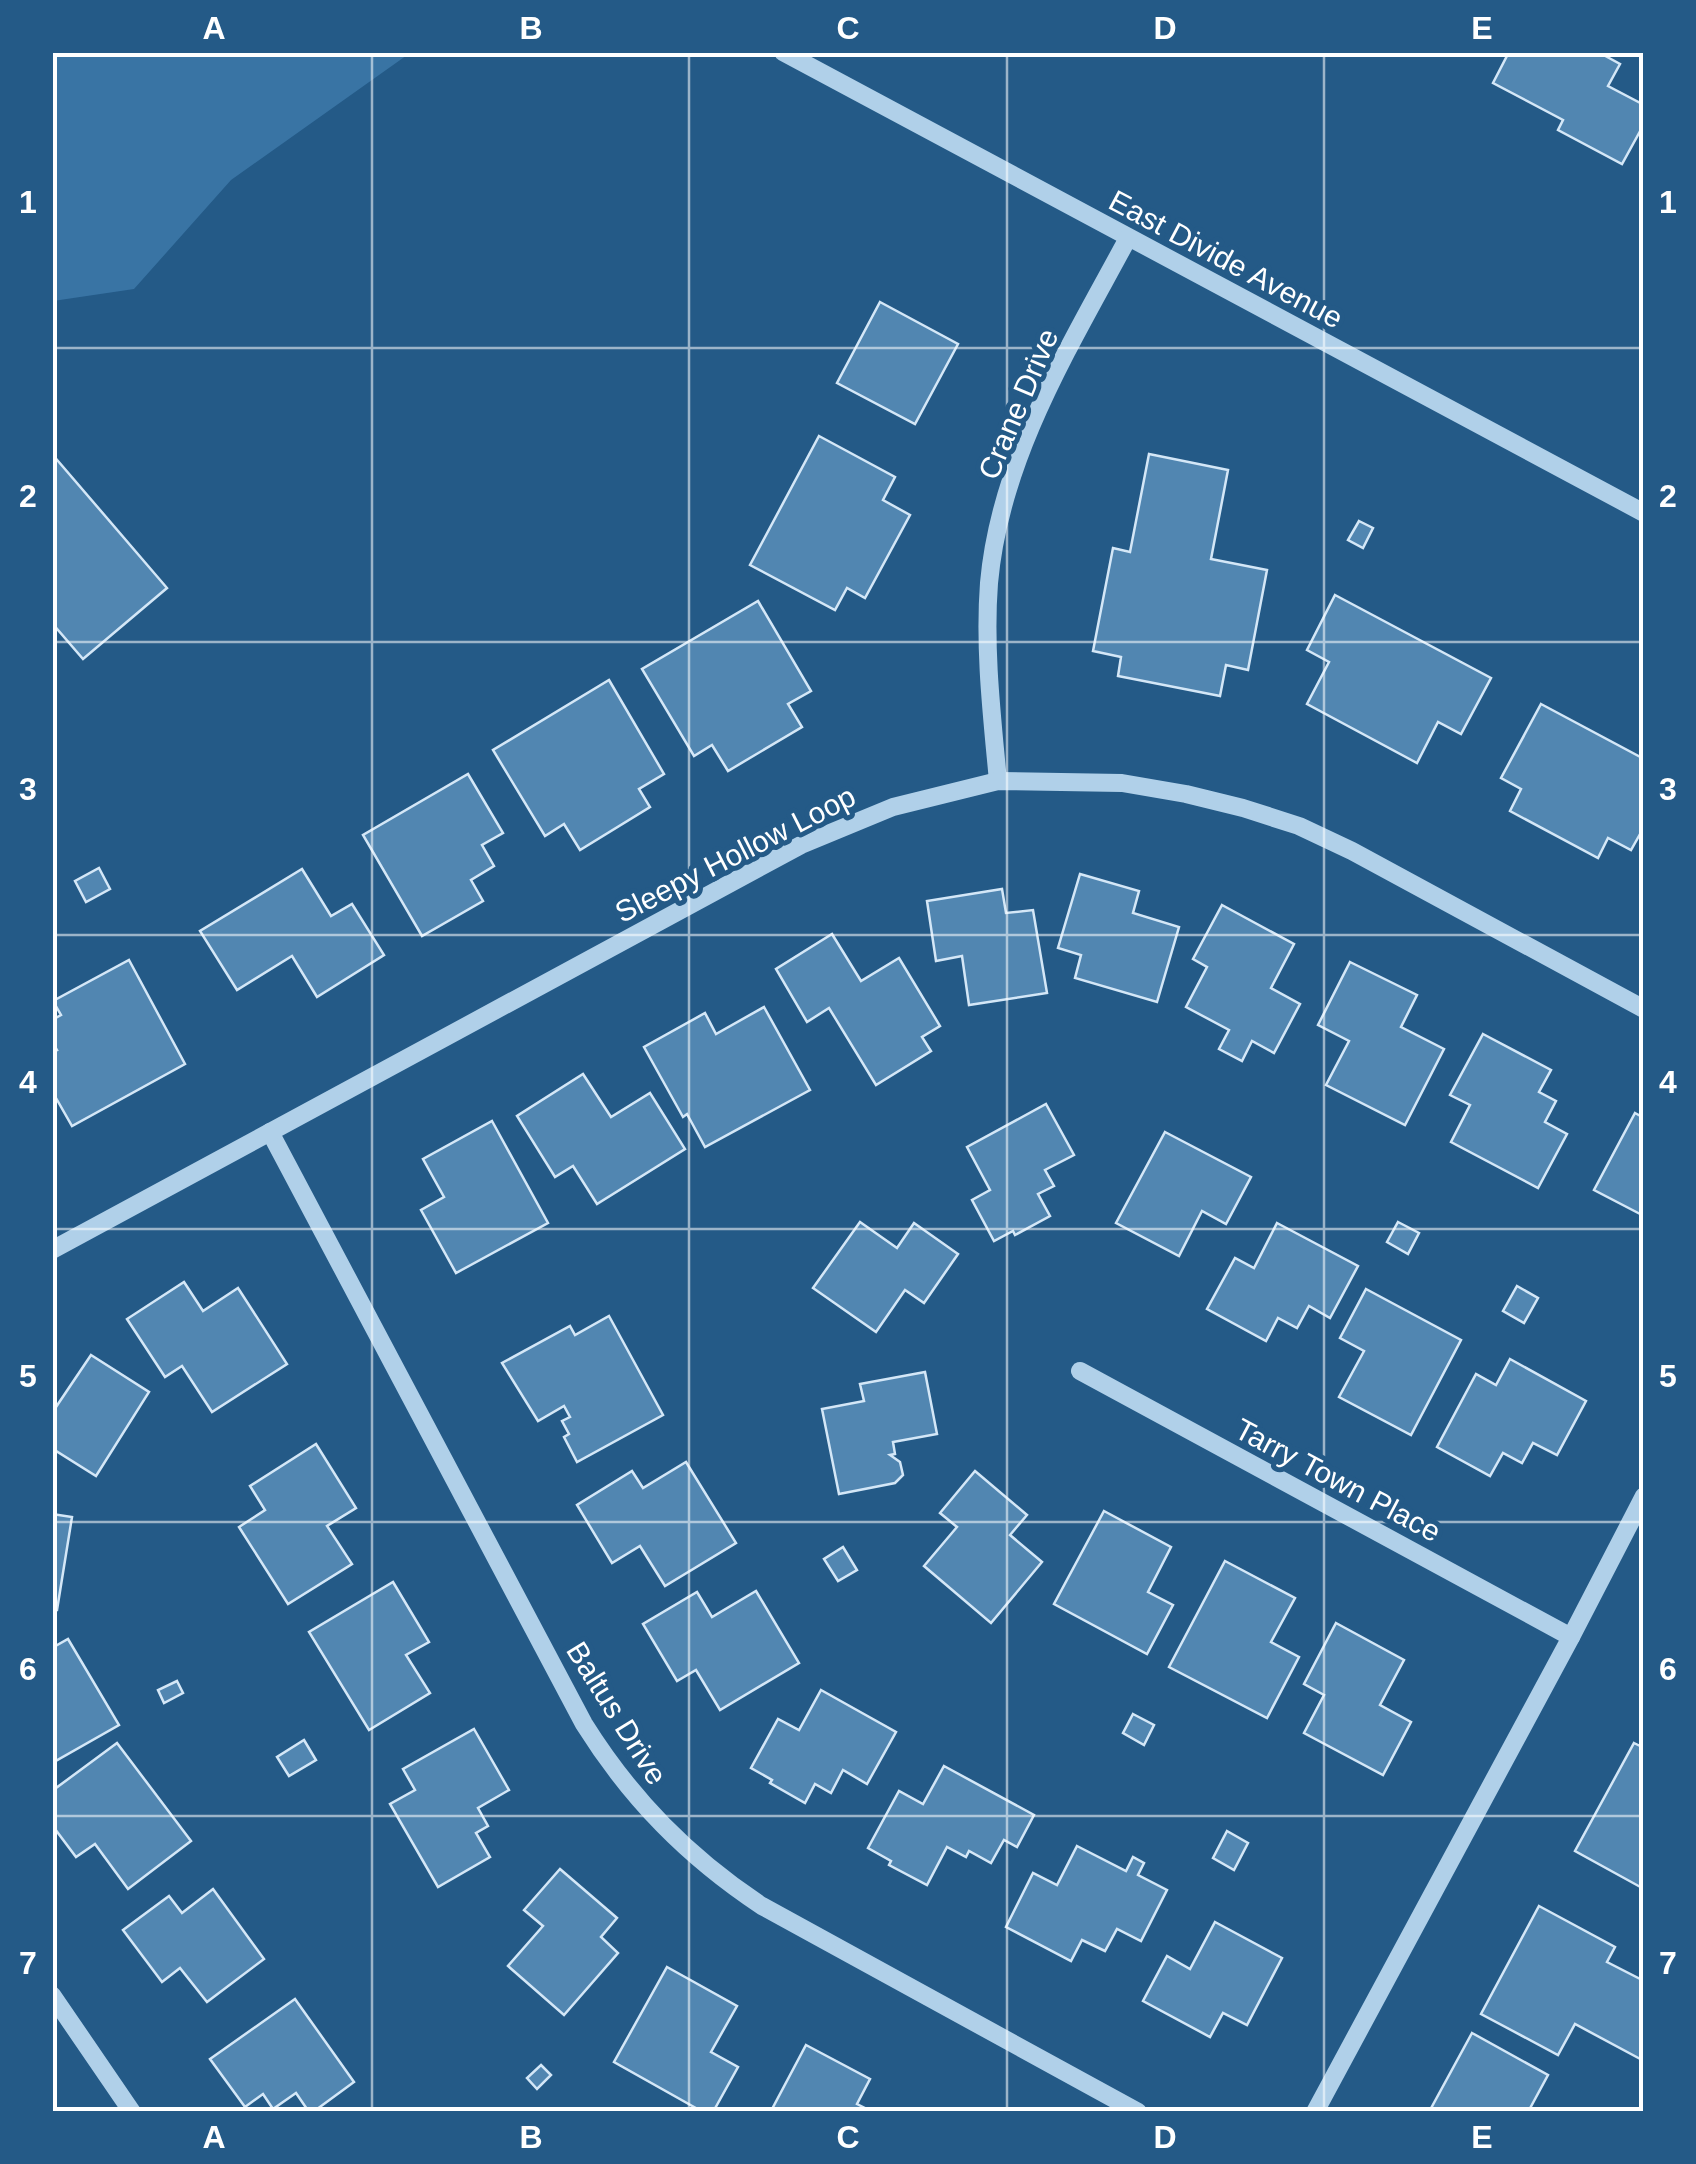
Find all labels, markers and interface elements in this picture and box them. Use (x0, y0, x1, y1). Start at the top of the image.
text: A (202, 10, 226, 46)
text: B (519, 10, 543, 46)
text: C (836, 10, 860, 46)
text: D (1153, 10, 1177, 46)
text: E (1471, 10, 1493, 46)
street label: East Divide Avenue (1104, 183, 1348, 335)
text: 1 (19, 184, 37, 220)
text: 1 (1659, 184, 1677, 220)
street label: Crane Drive (972, 324, 1064, 484)
text: 2 (19, 478, 37, 514)
text: 2 (1659, 478, 1677, 514)
text: 3 (19, 771, 37, 807)
text: 3 (1659, 771, 1677, 807)
street label: Sleepy Hollow Loop (609, 779, 861, 929)
text: 4 (19, 1064, 37, 1100)
text: 4 (1659, 1064, 1677, 1100)
text: 5 (19, 1358, 37, 1394)
text: 5 (1659, 1358, 1677, 1394)
street label: Tarry Town Place (1230, 1412, 1446, 1548)
street label: Baltus Drive (560, 1636, 674, 1790)
text: 6 (19, 1651, 37, 1687)
text: 6 (1659, 1651, 1677, 1687)
text: 7 (19, 1945, 37, 1981)
text: 7 (1659, 1945, 1677, 1981)
text: A (202, 2119, 226, 2155)
text: B (519, 2119, 543, 2155)
text: C (836, 2119, 860, 2155)
text: D (1153, 2119, 1177, 2155)
text: E (1471, 2119, 1493, 2155)

